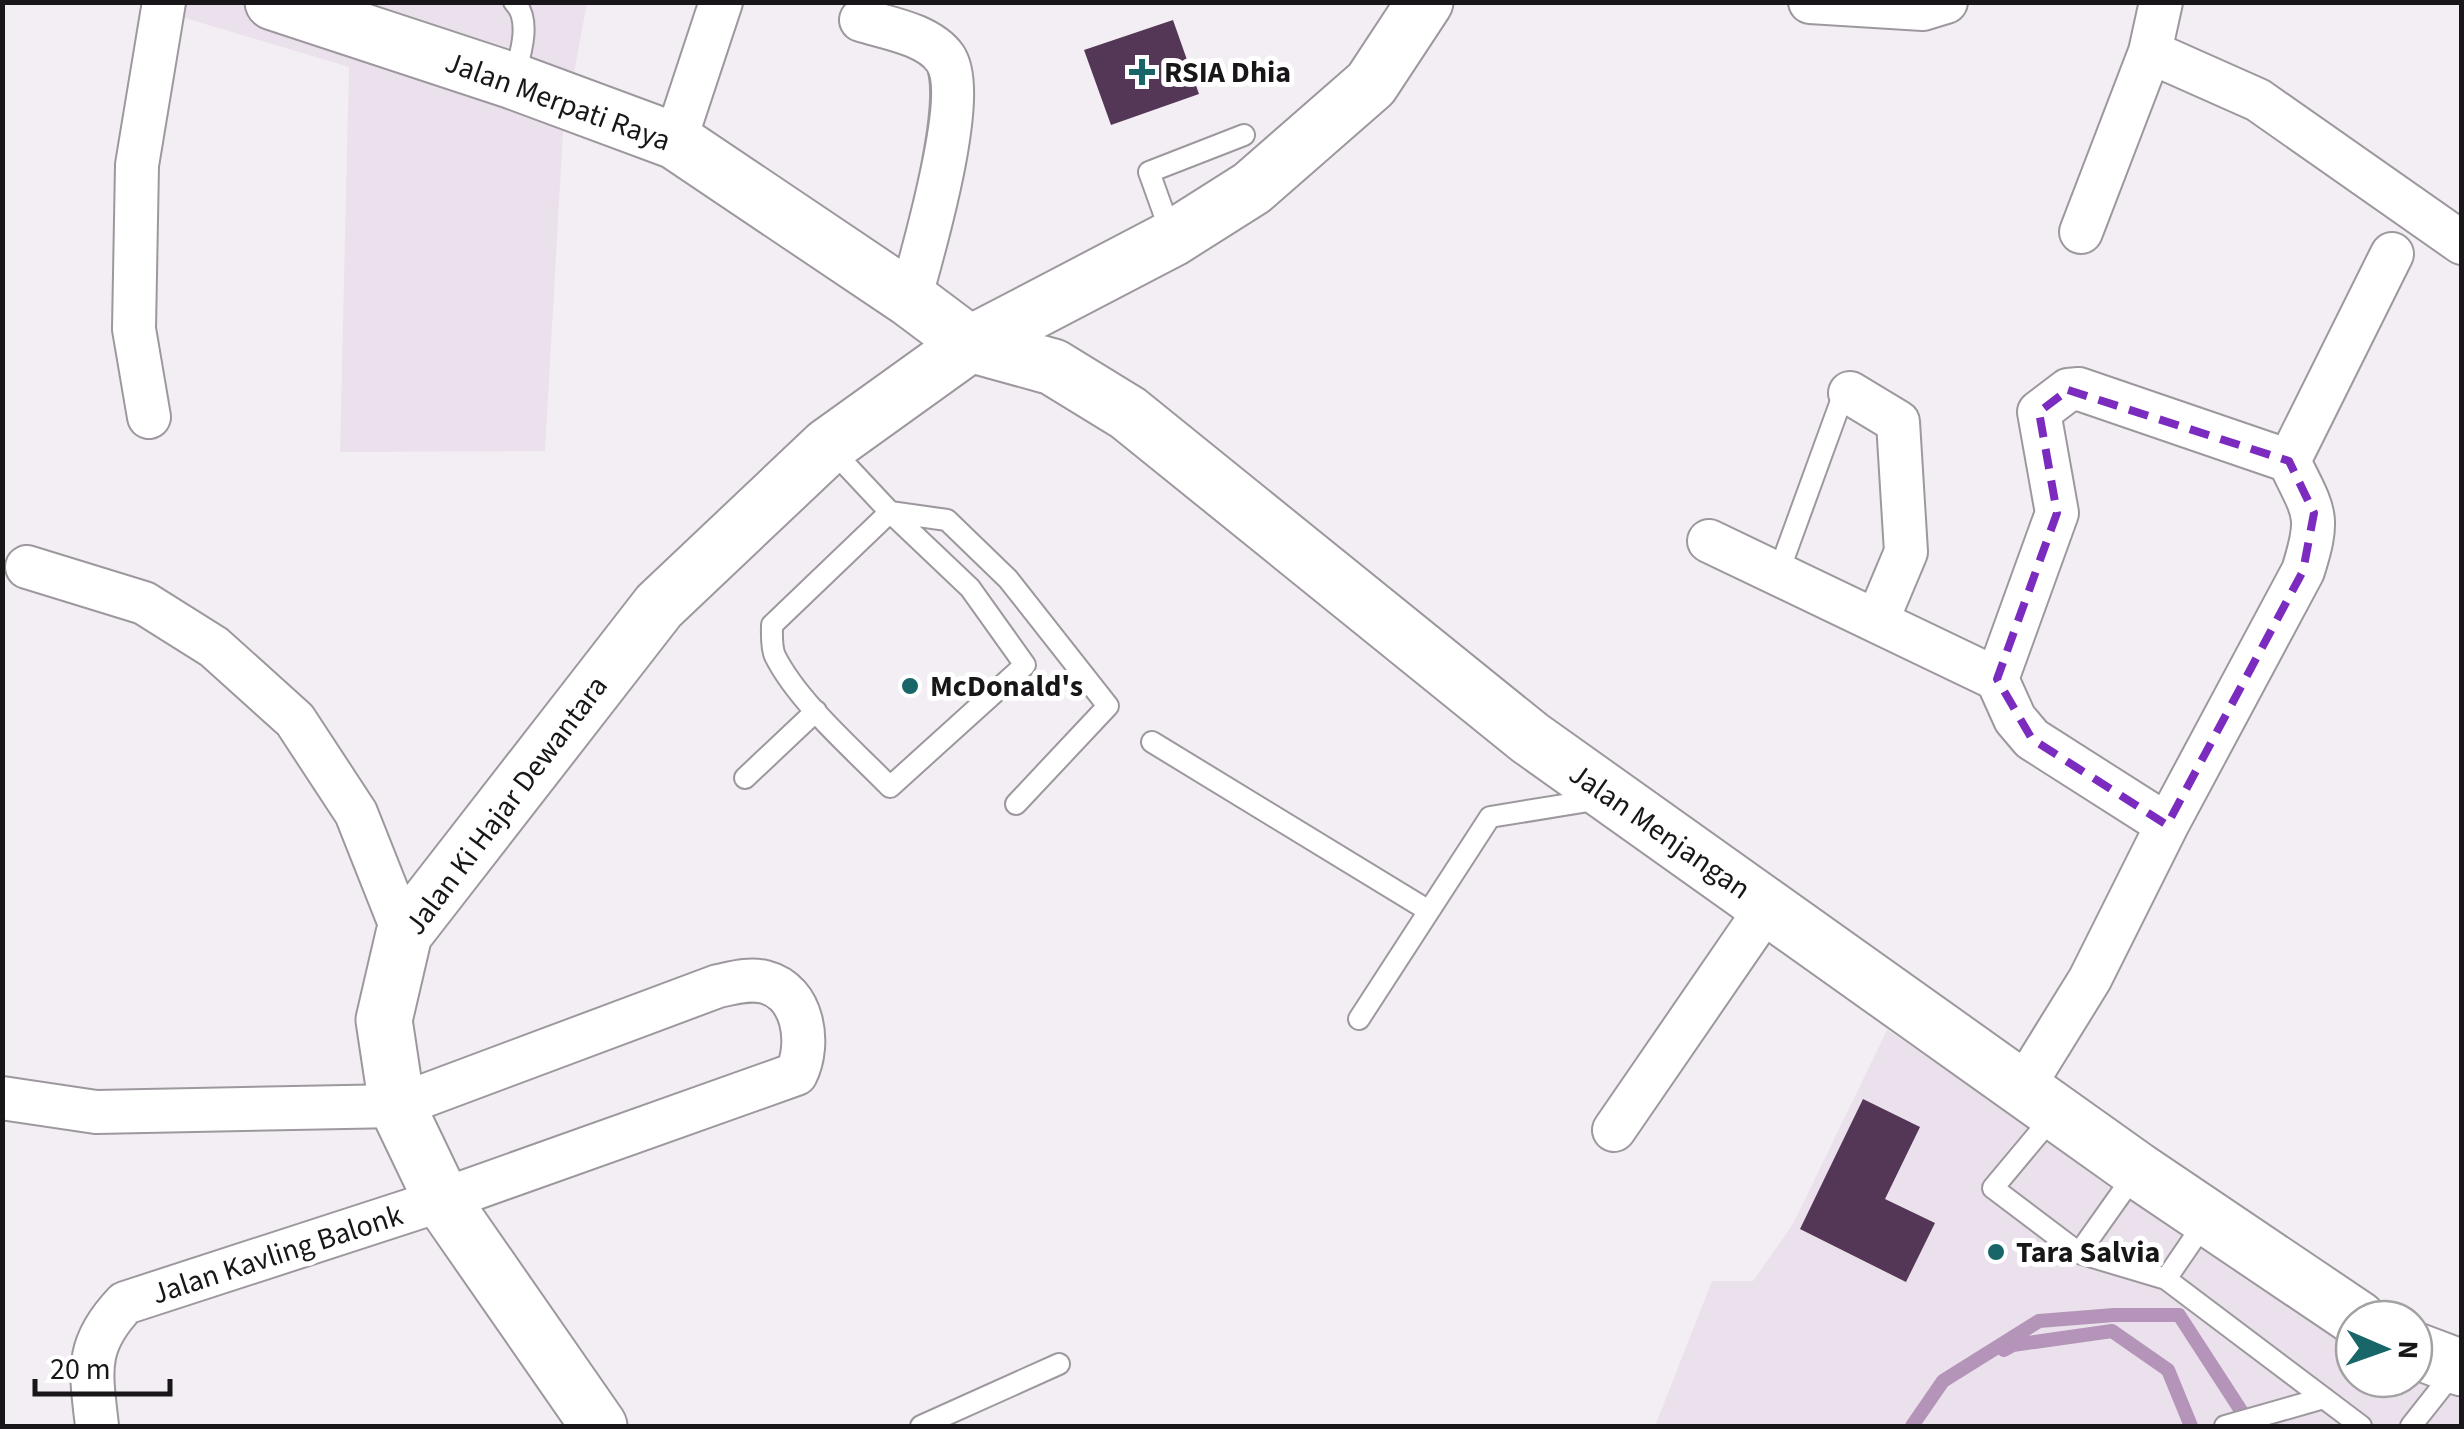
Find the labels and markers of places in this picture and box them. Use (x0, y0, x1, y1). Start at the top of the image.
place label: RSIA Dhia (1164, 51, 1291, 94)
marker: RSIA Dhia (1129, 59, 1155, 85)
place label: McDonald's (930, 665, 1083, 708)
marker: McDonald's (899, 675, 921, 697)
place label: Tara Salvia (2016, 1231, 2160, 1274)
marker: Tara Salvia (1985, 1241, 2007, 1263)

